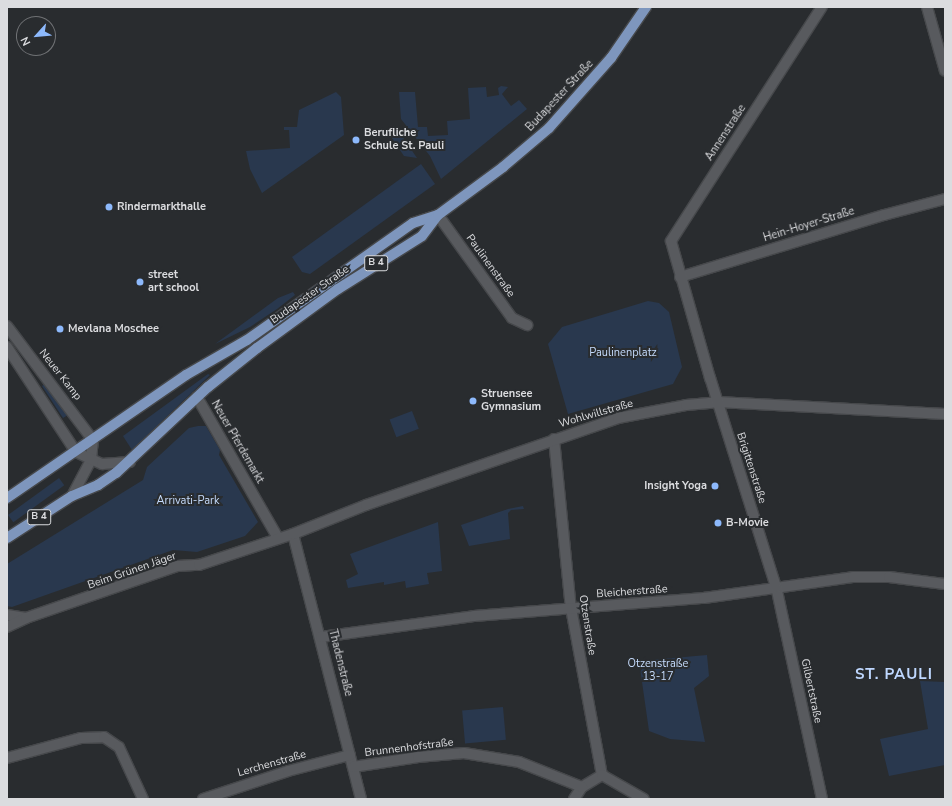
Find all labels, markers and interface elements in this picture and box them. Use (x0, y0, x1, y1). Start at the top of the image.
north arrow (16, 16, 56, 56)
text: N (17, 34, 34, 48)
street label: Budapester Straße (524, 58, 596, 134)
street label: Annenstraße (703, 103, 749, 163)
place label: Berufliche Schule St. Pauli (364, 127, 444, 153)
marker: Berufliche Schule St. Pauli (351, 135, 361, 145)
place label: Rindermarkthalle (117, 200, 206, 214)
marker: Rindermarkthalle (104, 202, 114, 212)
street label: Hein-Hoyer-Straße (762, 205, 856, 245)
street label: Paulinenstraße (463, 232, 517, 300)
road number: B 4 (364, 255, 388, 271)
street label: Budapester Straße (268, 263, 352, 327)
place label: street art school (148, 269, 199, 295)
marker: street art school (135, 277, 145, 287)
place label: Mevlana Moschee (68, 322, 159, 336)
marker: Mevlana Moschee (55, 324, 65, 334)
park label: Paulinenplatz (589, 346, 657, 360)
street label: Neuer Kamp (36, 347, 84, 403)
place label: Struensee Gymnasium (481, 388, 541, 414)
marker: Struensee Gymnasium (468, 396, 478, 406)
street label: Wohlwillstraße (557, 397, 635, 431)
street label: Neuer Pferdemarkt (208, 398, 266, 486)
street label: Brigittenstraße (733, 431, 769, 505)
place label: Insight Yoga (644, 479, 707, 493)
marker: Insight Yoga (710, 481, 720, 491)
park label: Arrivati-Park (157, 494, 219, 508)
road number: B 4 (27, 509, 51, 525)
place label: B-Movie (726, 516, 769, 530)
marker: B-Movie (713, 518, 723, 528)
street label: Beim Grünen Jäger (86, 550, 178, 592)
street label: Bleicherstraße (596, 583, 668, 601)
street label: Otzenstraße (576, 594, 598, 656)
street label: Thadenstraße (325, 628, 355, 698)
park label: Otzenstraße 13-17 (628, 658, 688, 684)
street label: Gilbertstraße (798, 658, 824, 724)
district label: ST. PAULI (855, 666, 933, 684)
street label: Brunnenhofstraße (364, 736, 454, 760)
street label: Lerchenstraße (236, 748, 308, 780)

